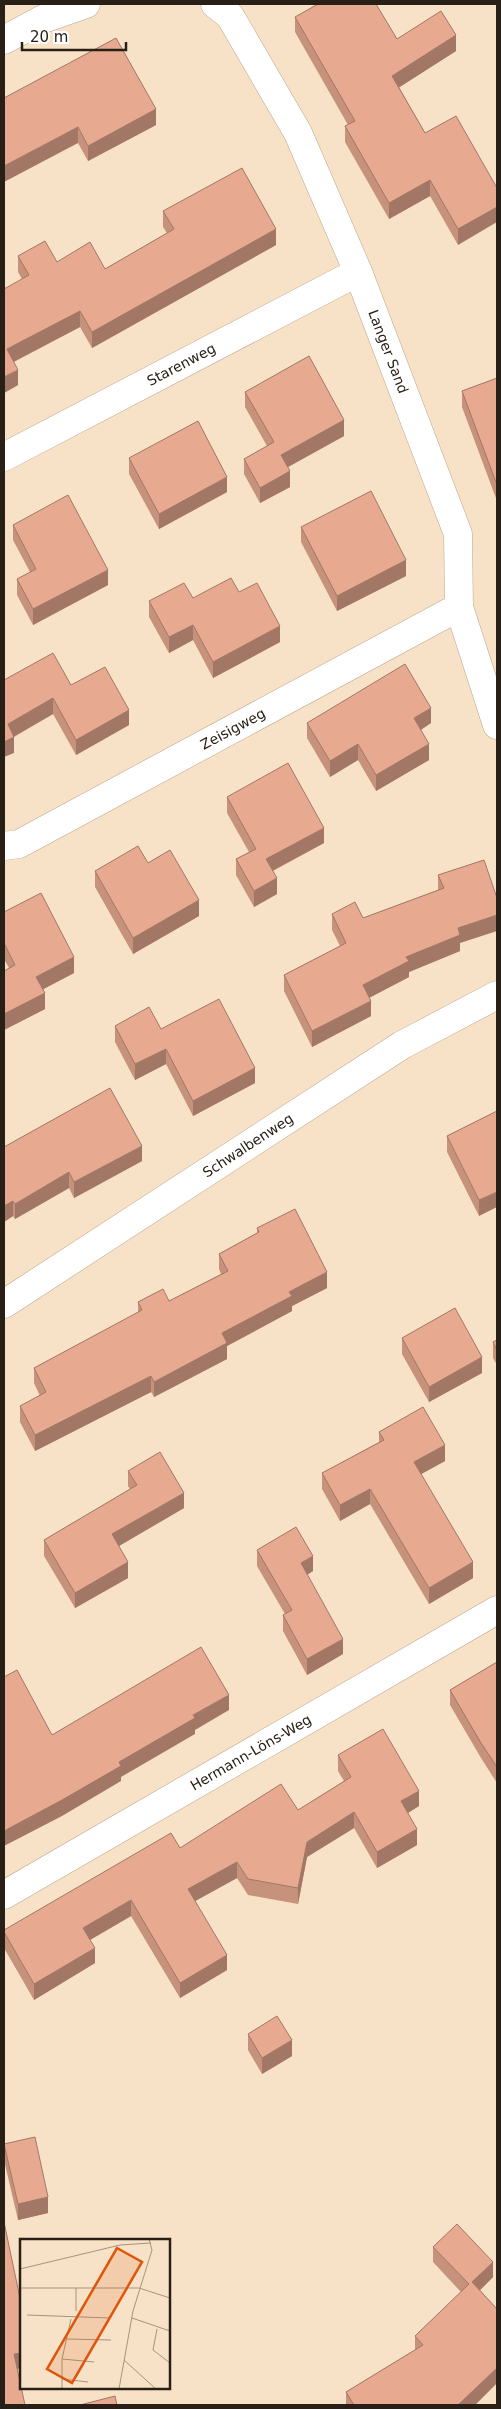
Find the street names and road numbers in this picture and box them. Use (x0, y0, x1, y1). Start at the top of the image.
street label: Langer Sand (365, 307, 412, 396)
street label: Starenweg (144, 340, 218, 389)
street label: Zeisigweg (198, 705, 268, 753)
street label: Schwalbenweg (200, 1110, 296, 1181)
street label: Hermann-Löns-Weg (187, 1711, 314, 1794)

